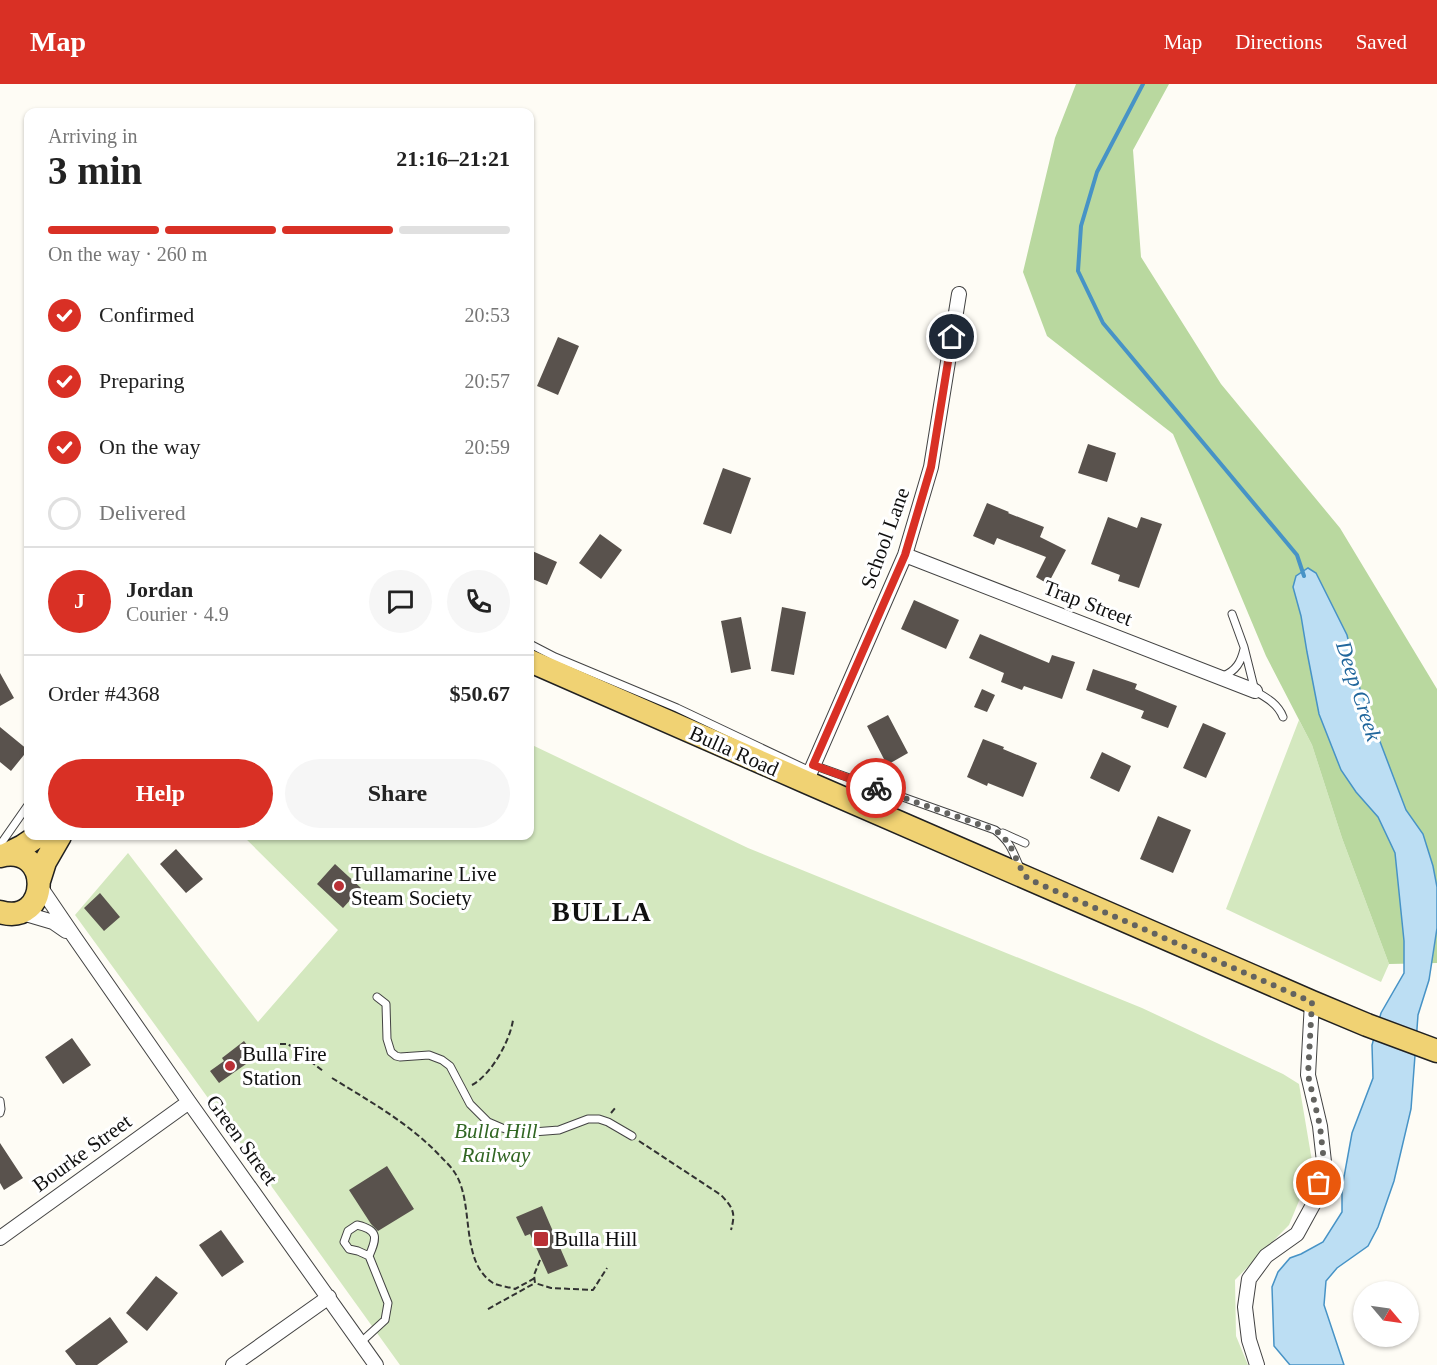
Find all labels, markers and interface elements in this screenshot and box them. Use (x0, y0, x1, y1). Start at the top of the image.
text: Map (30, 26, 86, 57)
text: Map (1164, 30, 1202, 54)
text: Directions (1235, 30, 1323, 54)
text: Saved (1356, 30, 1407, 54)
text: Arriving in (48, 125, 137, 147)
text: 21:16–21:21 (396, 146, 510, 171)
text: 3 min (48, 149, 142, 192)
text: On the way · 260 m (48, 243, 207, 265)
icon: check (48, 299, 81, 332)
text: Confirmed (99, 302, 194, 327)
text: 20:53 (464, 304, 510, 326)
pin (926, 311, 977, 362)
icon: home (935, 320, 968, 353)
icon: check (48, 365, 81, 398)
text: Preparing (99, 368, 185, 393)
text: 20:57 (464, 370, 510, 392)
icon: check (48, 431, 81, 464)
text: On the way (99, 434, 200, 459)
text: 20:59 (464, 436, 510, 458)
street label: School Lane (856, 484, 914, 592)
text: Delivered (99, 500, 186, 525)
button: chat (369, 570, 432, 633)
button: phone (447, 570, 510, 633)
street label: Trap Street (1040, 575, 1136, 631)
text: Jordan (126, 577, 193, 602)
text: J (74, 588, 85, 613)
text: Courier · 4.9 (126, 603, 229, 625)
water label: Deep Creek (1331, 637, 1387, 745)
text: Order #4368 (48, 681, 160, 706)
text: $50.67 (450, 681, 510, 706)
street label: Bulla Road (686, 721, 783, 782)
courier (846, 758, 906, 818)
button: Help (48, 759, 273, 828)
button: Share (285, 759, 510, 828)
icon: bike (860, 772, 893, 805)
place label: Tullamarine Live Steam Society (351, 862, 497, 910)
marker: Tullamarine Live Steam Society (332, 879, 346, 893)
district label: BULLA (552, 897, 652, 927)
place label: Bulla Fire Station (242, 1042, 327, 1090)
marker: Bulla Fire Station (223, 1059, 237, 1073)
street label: Green Street (201, 1090, 283, 1190)
street label: Bourke Street (28, 1109, 136, 1197)
park label: Bulla Hill Railway (454, 1119, 538, 1167)
pin (1293, 1157, 1344, 1208)
icon: bag (1302, 1166, 1335, 1199)
place label: Bulla Hill (554, 1227, 638, 1251)
marker: Bulla Hill (532, 1230, 550, 1248)
north arrow (1353, 1281, 1419, 1347)
map controls (1353, 1281, 1419, 1347)

